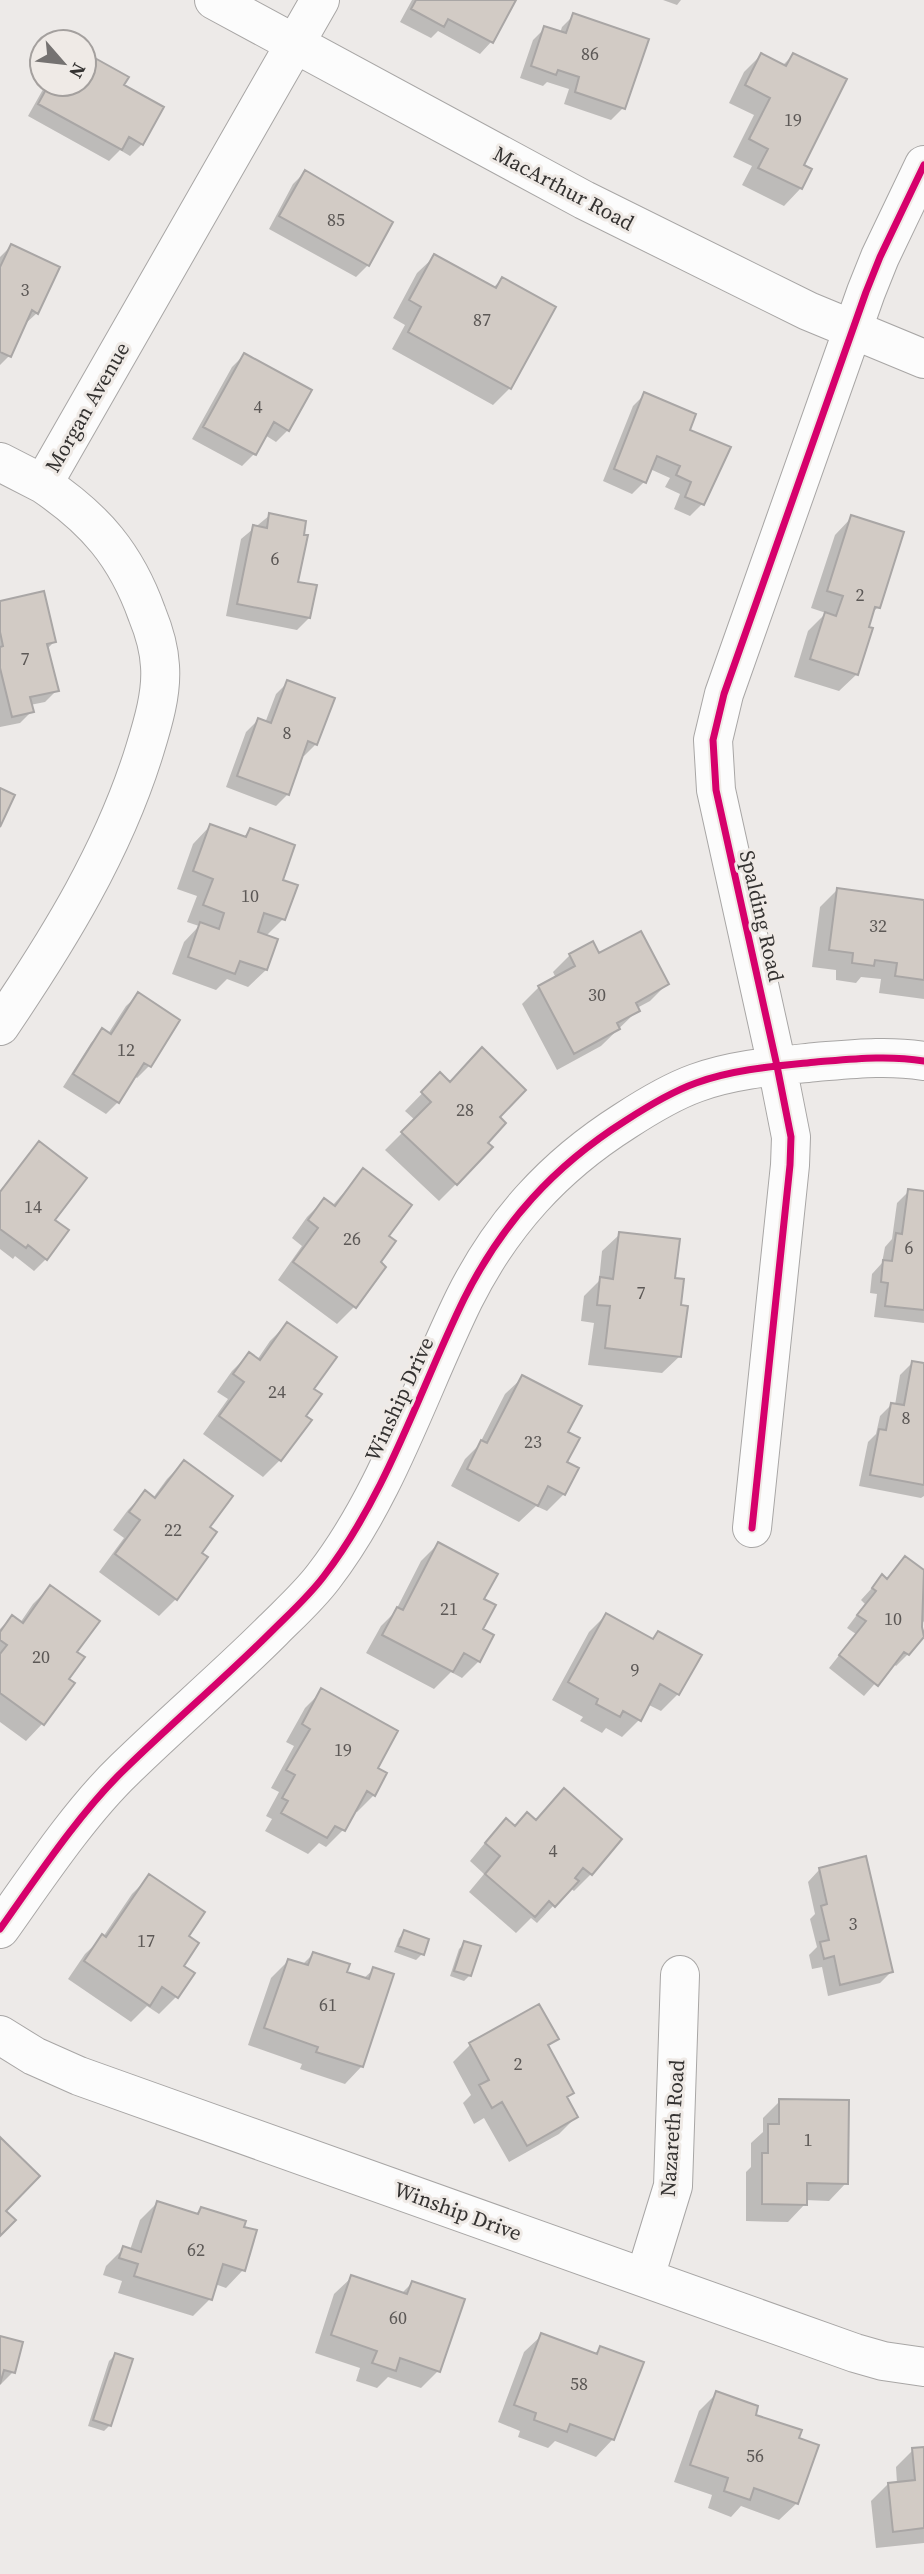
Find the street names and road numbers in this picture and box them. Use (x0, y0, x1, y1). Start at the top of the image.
street label: MacArthur Road (489, 139, 639, 237)
street label: Morgan Avenue (38, 336, 136, 478)
street label: Spalding Road (733, 847, 791, 985)
street label: Winship Drive (358, 1332, 440, 1466)
street label: Nazareth Road (653, 2058, 691, 2198)
street label: Winship Drive (390, 2174, 526, 2248)

